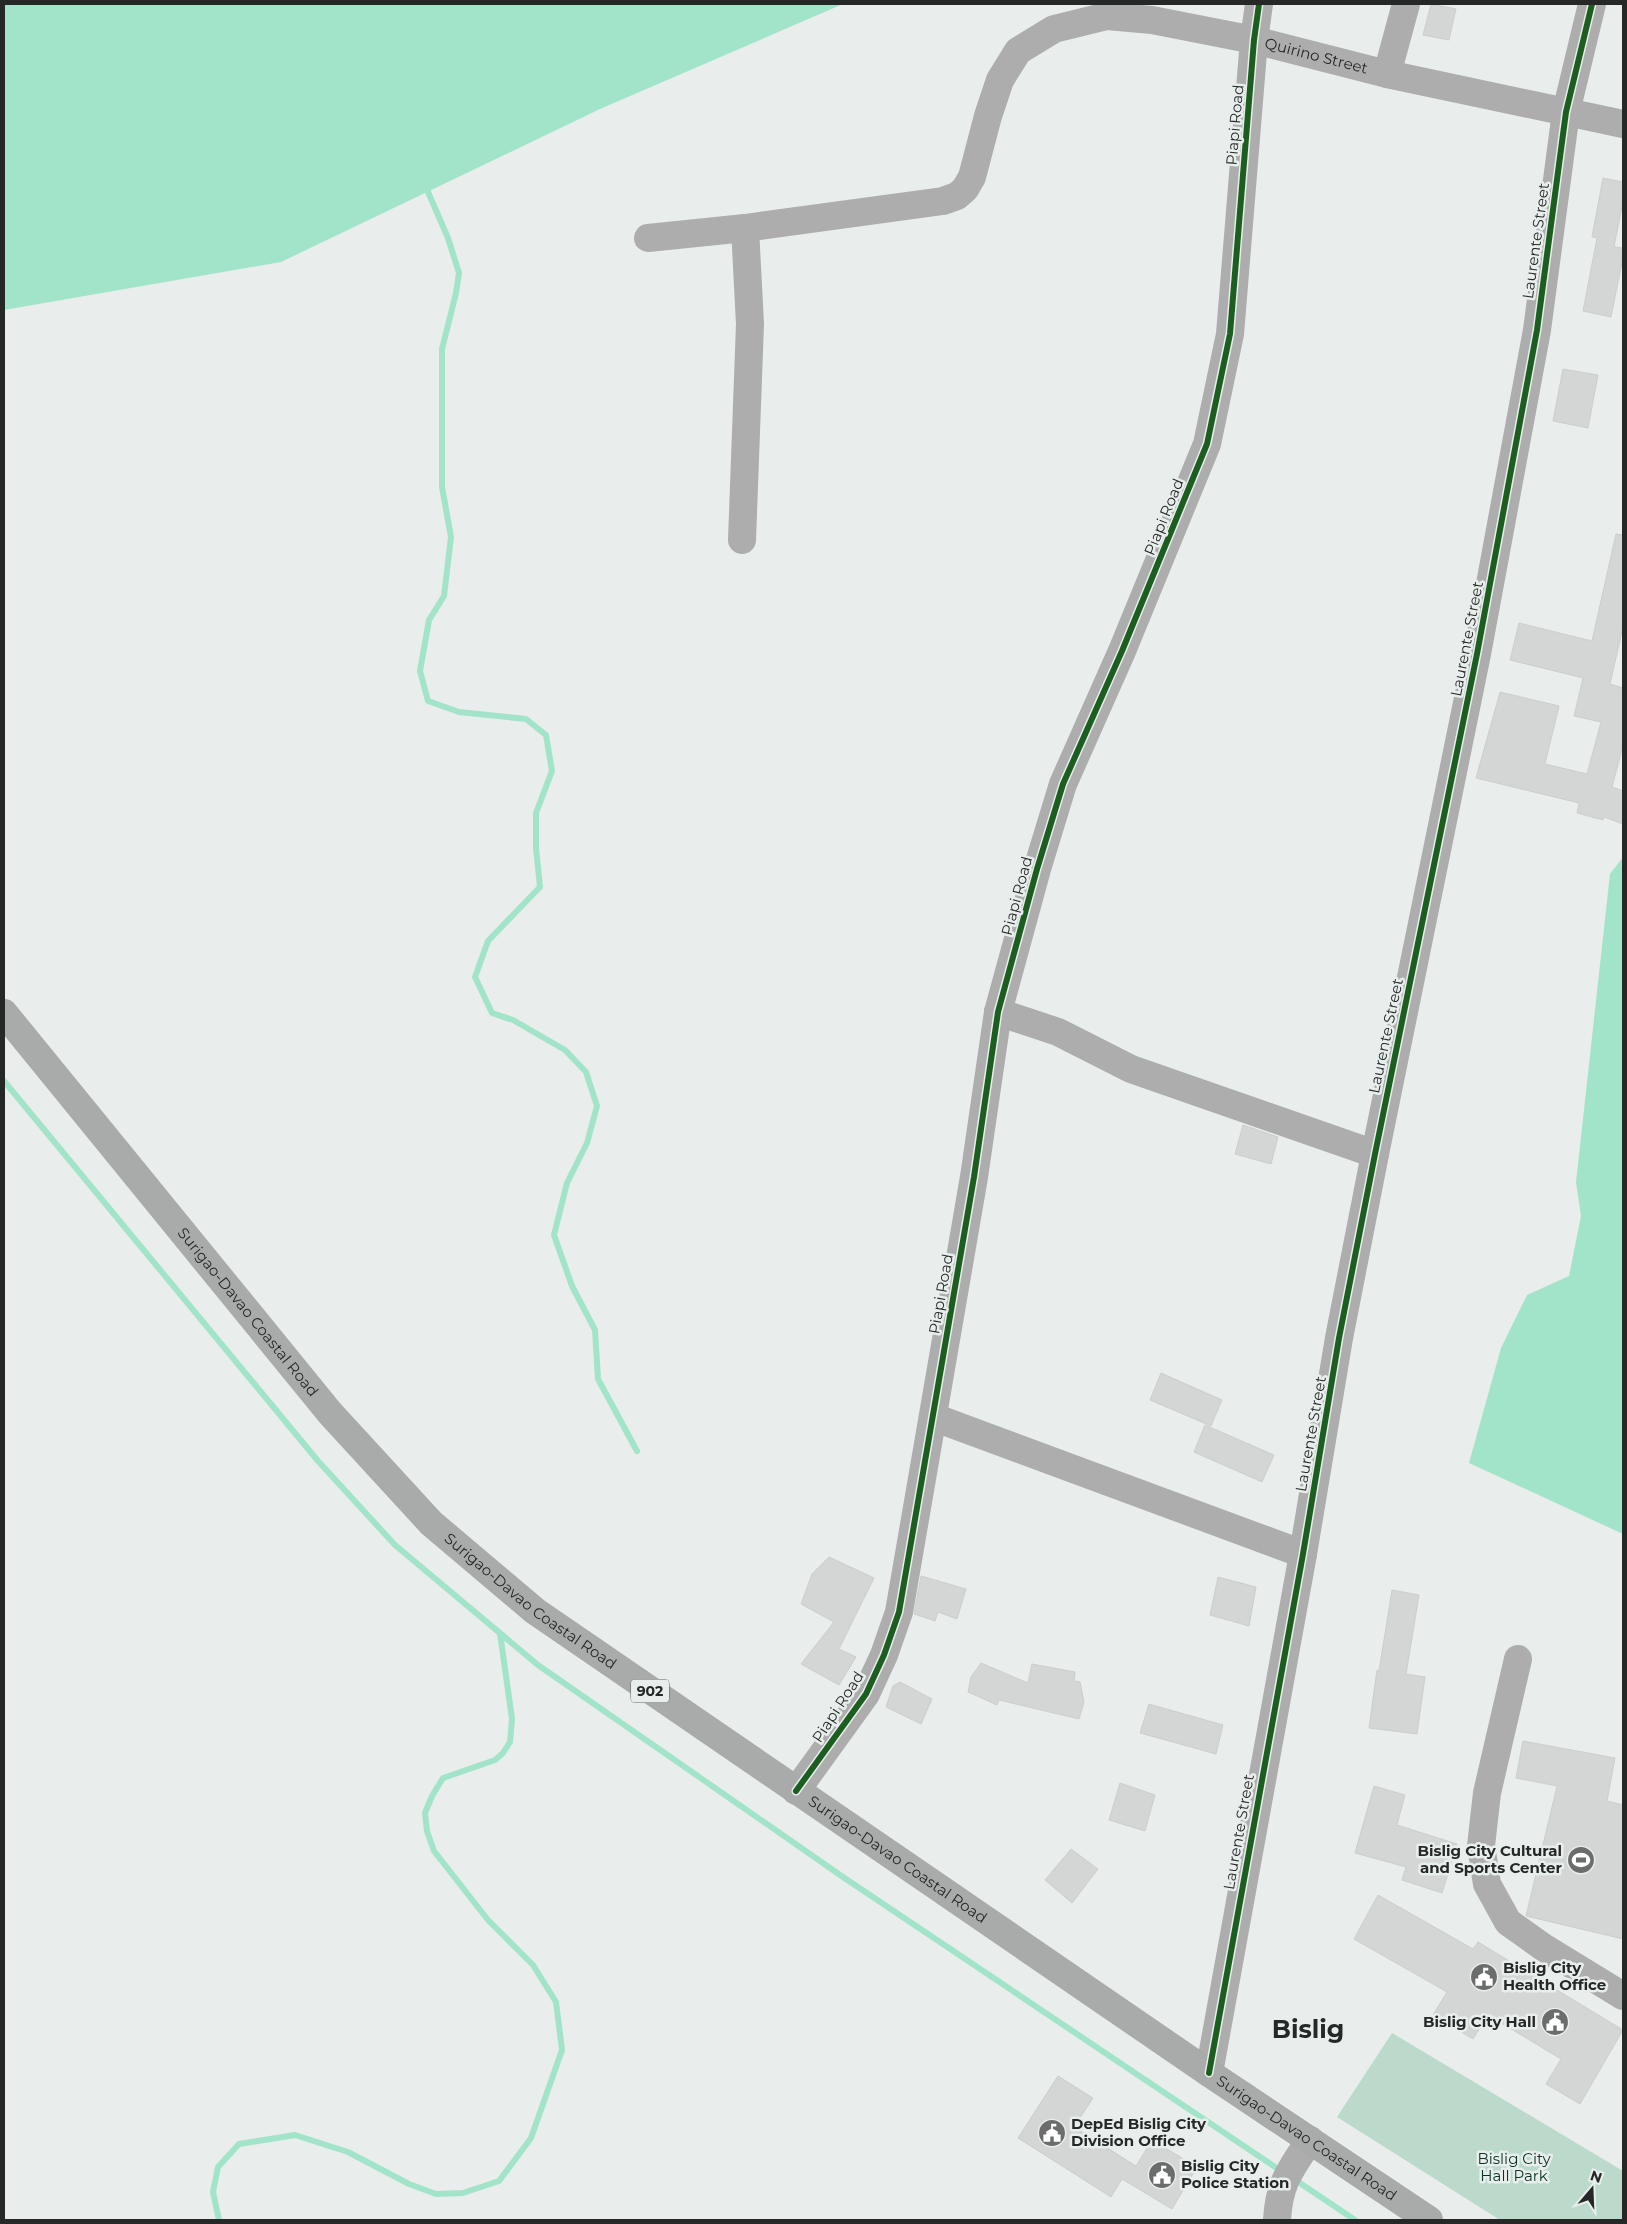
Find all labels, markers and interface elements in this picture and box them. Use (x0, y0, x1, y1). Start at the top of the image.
street label: Quirino Street (1263, 33, 1370, 78)
street label: Piapi Road (1222, 84, 1247, 166)
street label: Laurente Street (1518, 182, 1553, 300)
street label: Piapi Road (1140, 476, 1188, 558)
street label: Laurente Street (1446, 580, 1487, 698)
street label: Piapi Road (997, 854, 1036, 937)
street label: Laurente Street (1364, 977, 1407, 1095)
street label: Surigao-Davao Coastal Road (174, 1223, 323, 1400)
street label: Piapi Road (924, 1252, 957, 1335)
street label: Laurente Street (1291, 1375, 1330, 1493)
street label: Surigao-Davao Coastal Road (441, 1529, 620, 1673)
street label: Piapi Road (808, 1668, 868, 1746)
road number: 902 (631, 1680, 669, 1702)
street label: Laurente Street (1219, 1773, 1258, 1891)
street label: Surigao-Davao Coastal Road (805, 1791, 991, 1927)
place label: Bislig City Cultural and Sports Center (1418, 1841, 1563, 1877)
sports icon: Bislig City Cultural and Sports Center (1566, 1845, 1596, 1875)
place label: Bislig City Health Office (1503, 1958, 1606, 1994)
public building icon: Bislig City Health Office (1469, 1962, 1499, 1992)
public building icon: Bislig City Hall (1540, 2007, 1570, 2037)
place label: Bislig City Hall (1423, 2012, 1536, 2031)
district label: Bislig (1272, 2014, 1344, 2044)
street label: Surigao-Davao Coastal Road (1213, 2071, 1400, 2205)
place label: DepEd Bislig City Division Office (1071, 2114, 1207, 2150)
public building icon: DepEd Bislig City Division Office (1037, 2118, 1067, 2148)
park label: Bislig City Hall Park (1477, 2149, 1551, 2185)
place label: Bislig City Police Station (1181, 2156, 1289, 2192)
public building icon: Bislig City Police Station (1147, 2160, 1177, 2190)
north arrow (1567, 2164, 1617, 2214)
text: N (1588, 2166, 1605, 2187)

